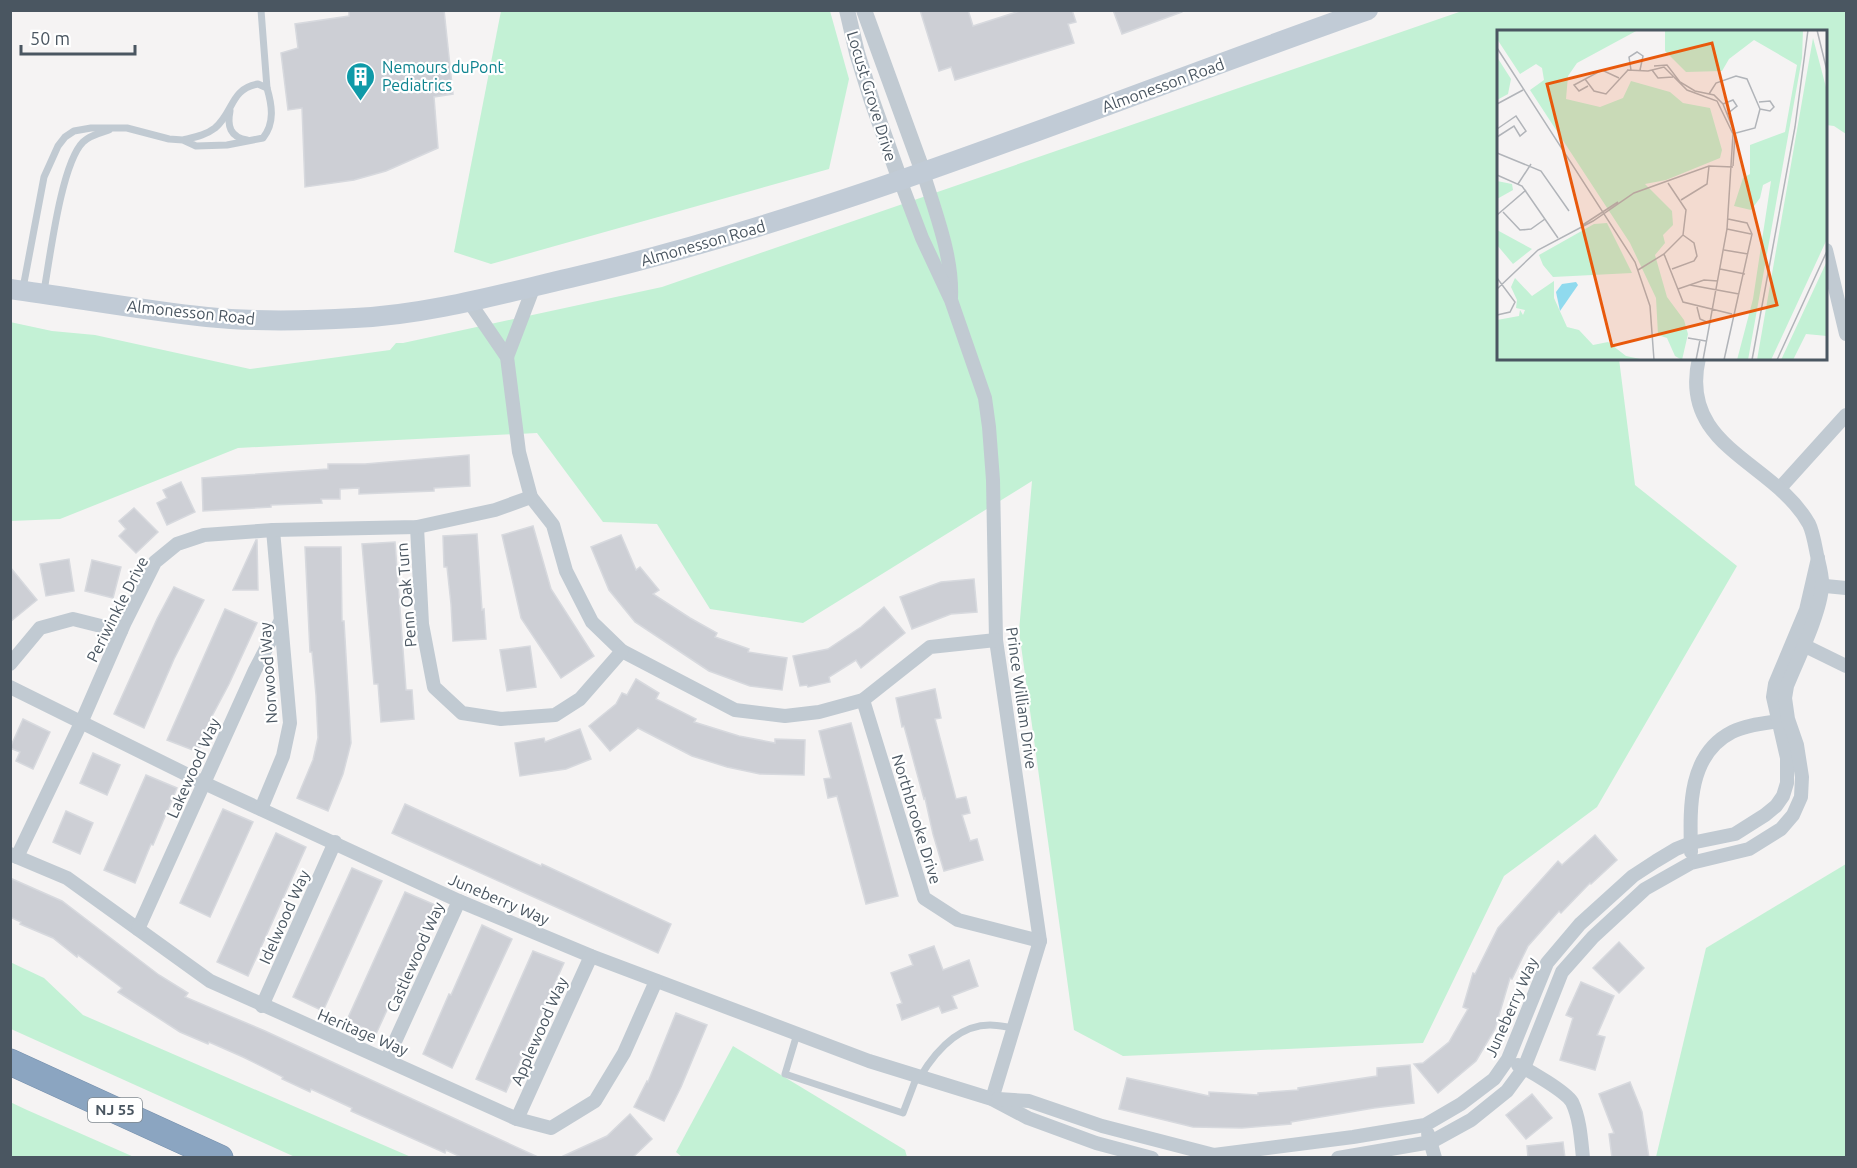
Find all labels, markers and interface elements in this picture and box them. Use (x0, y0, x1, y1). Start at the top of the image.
scale bar (21, 18, 135, 56)
text: 50 m (30, 28, 70, 48)
street label: Locust Grove Drive (844, 29, 900, 163)
inset map (1497, 30, 1827, 360)
street label: Almonesson Road (1099, 55, 1227, 115)
place label: Nemours duPont Pediatrics (382, 58, 505, 94)
building icon: Nemours duPont Pediatrics (345, 60, 377, 102)
street label: Almonesson Road (639, 217, 767, 269)
street label: Almonesson Road (126, 296, 256, 328)
street label: Penn Oak Turn (392, 542, 420, 648)
street label: Periwinkle Drive (83, 553, 151, 665)
street label: Norwood Way (255, 621, 281, 724)
street label: Prince William Drive (1003, 626, 1041, 770)
street label: Lakewood Way (163, 715, 223, 821)
street label: Northbrooke Drive (889, 752, 945, 886)
street label: Idelwood Way (255, 867, 313, 967)
street label: Juneberry Way (446, 870, 552, 928)
street label: Castlewood Way (383, 899, 448, 1015)
street label: Juneberry Way (1481, 954, 1541, 1060)
street label: Applewood Way (507, 974, 571, 1088)
street label: Heritage Way (315, 1005, 411, 1059)
road number: NJ 55 (88, 1098, 142, 1122)

